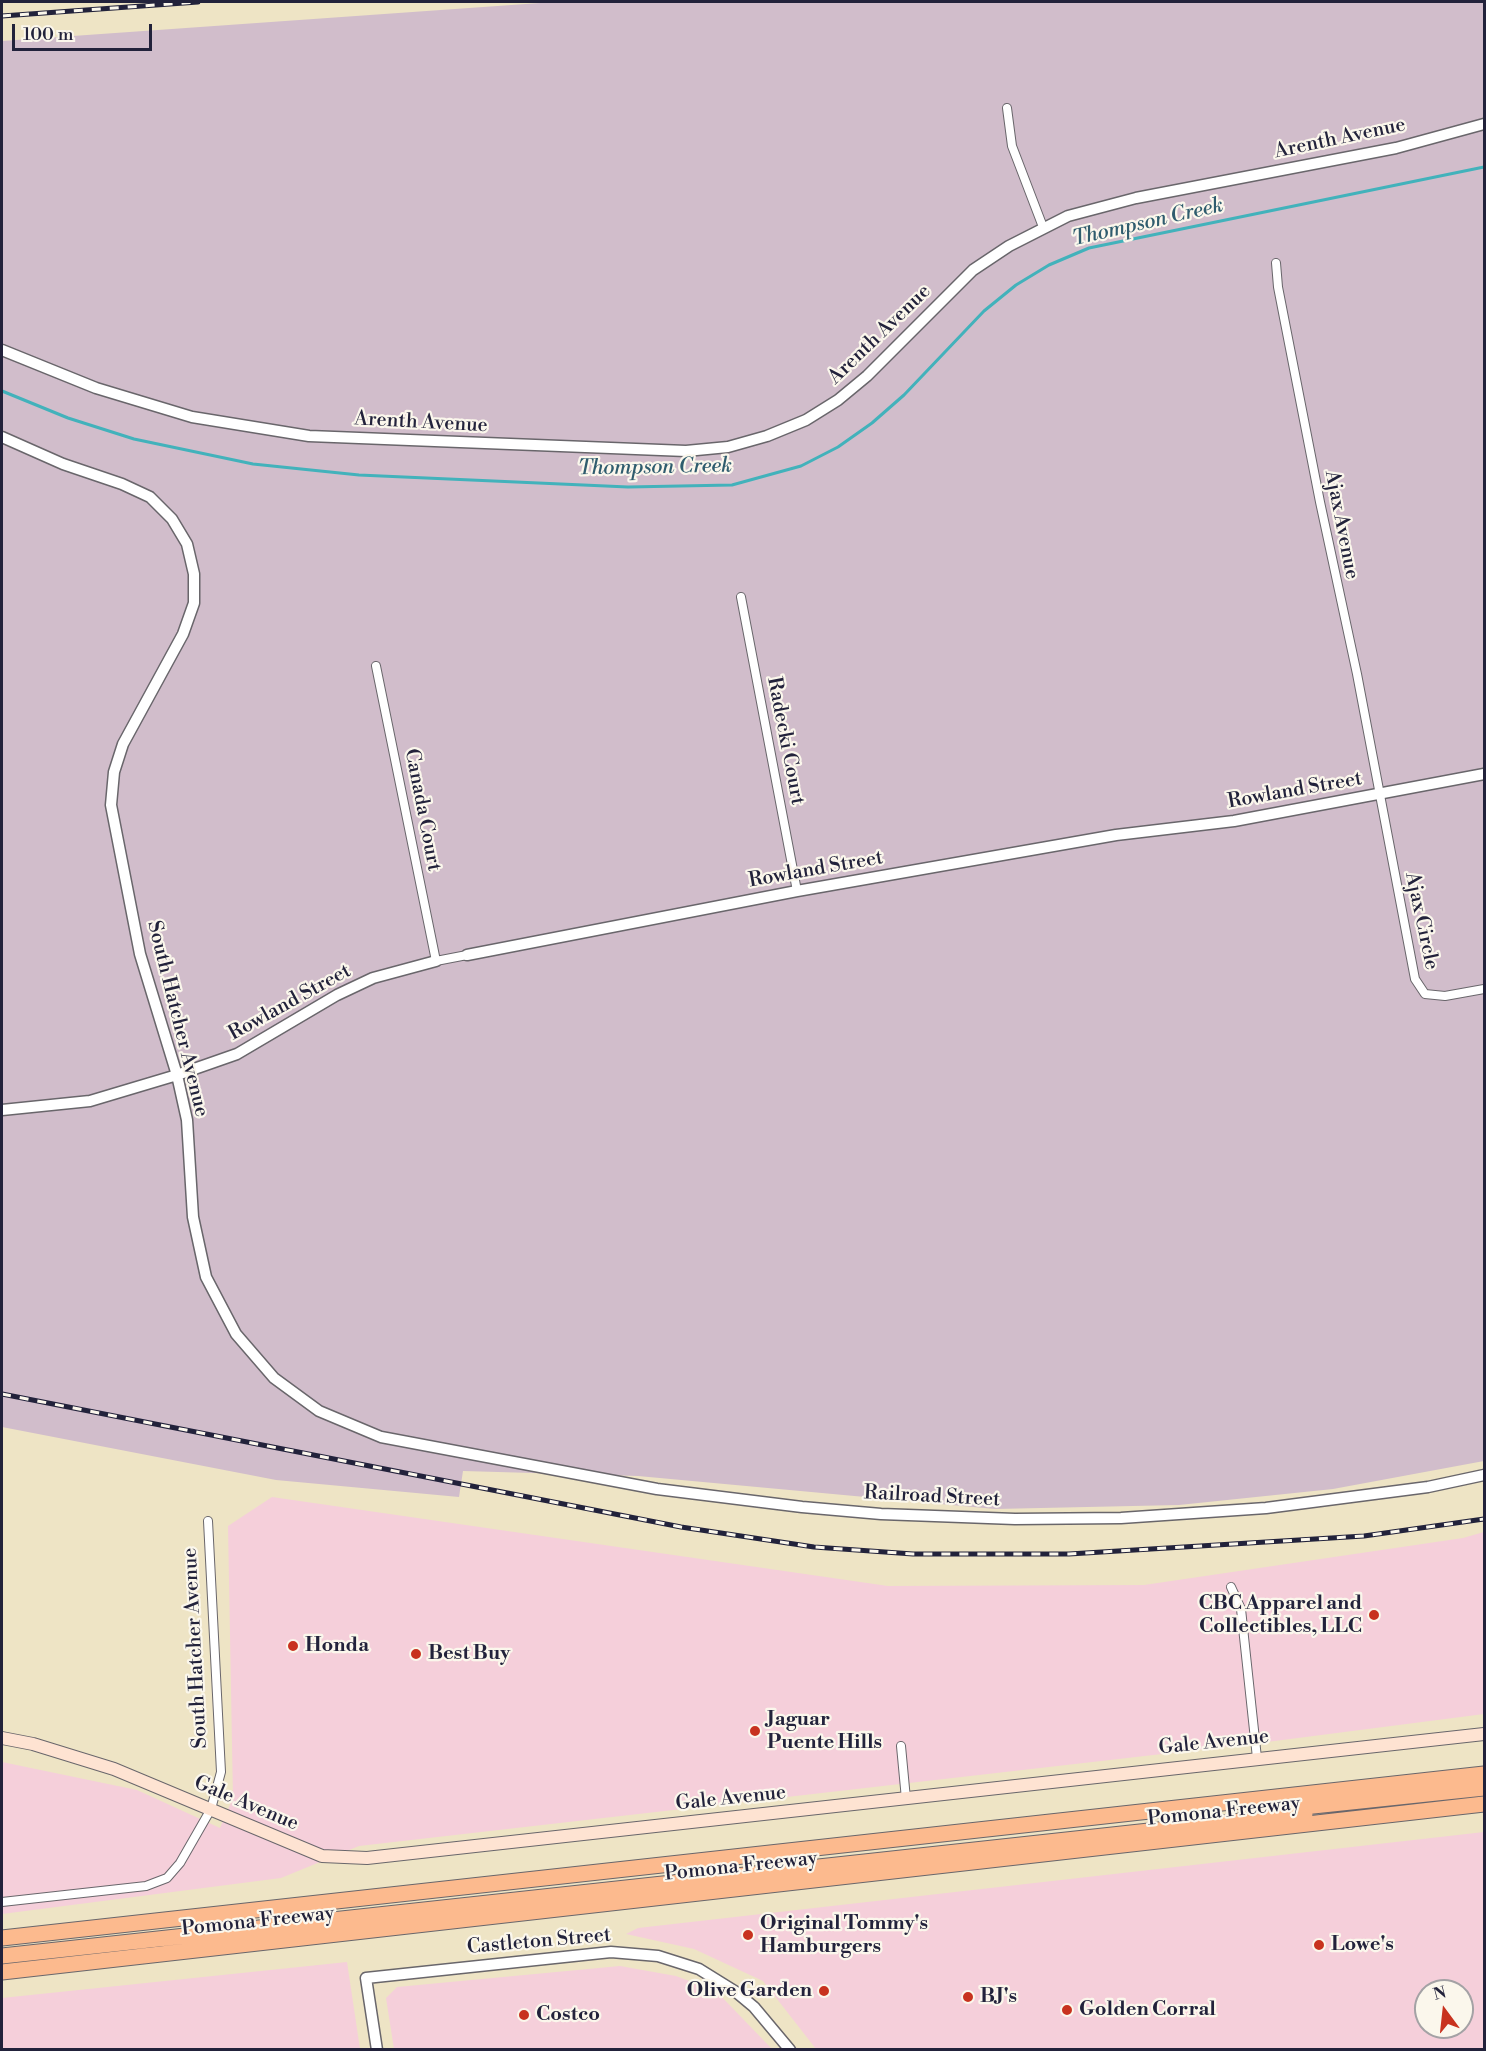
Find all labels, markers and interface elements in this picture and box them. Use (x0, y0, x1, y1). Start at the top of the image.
scale bar (15, 12, 154, 50)
text: 100 m (23, 23, 74, 46)
street label: Arenth Avenue (1272, 113, 1408, 165)
water label: Thompson Creek (1070, 193, 1226, 253)
street label: Arenth Avenue (824, 280, 936, 390)
street label: Arenth Avenue (354, 408, 488, 438)
water label: Thompson Creek (578, 454, 732, 482)
street label: Ajax Avenue (1319, 468, 1363, 582)
street label: Radecki Court (761, 675, 809, 807)
street label: Canada Court (398, 747, 446, 873)
street label: Rowland Street (1226, 767, 1364, 815)
street label: Rowland Street (747, 846, 885, 894)
street label: Ajax Circle (1399, 870, 1443, 972)
street label: South Hatcher Avenue (141, 919, 213, 1119)
street label: Rowland Street (225, 960, 355, 1046)
street label: Railroad Street (863, 1481, 1001, 1513)
street label: South Hatcher Avenue (179, 1547, 213, 1749)
place label: CBC Apparel and Collectibles, LLC (1199, 1592, 1362, 1639)
marker: CBC Apparel and Collectibles, LLC (1367, 1608, 1381, 1622)
place label: Honda (305, 1634, 369, 1658)
marker: Honda (286, 1639, 300, 1653)
place label: Best Buy (428, 1642, 510, 1666)
marker: Best Buy (409, 1647, 423, 1661)
place label: Jaguar Puente Hills (767, 1708, 882, 1755)
marker: Jaguar Puente Hills (748, 1724, 762, 1738)
street label: Gale Avenue (1158, 1725, 1270, 1761)
street label: Gale Avenue (190, 1771, 302, 1837)
street label: Gale Avenue (675, 1781, 787, 1817)
street label: Pomona Freeway (1146, 1792, 1302, 1832)
street label: Pomona Freeway (663, 1847, 819, 1887)
street label: Pomona Freeway (180, 1902, 336, 1942)
place label: Original Tommy's Hamburgers (760, 1912, 928, 1959)
street label: Castleton Street (466, 1924, 612, 1960)
marker: Original Tommy's Hamburgers (741, 1928, 755, 1942)
place label: Lowe's (1331, 1933, 1394, 1957)
marker: Lowe's (1312, 1938, 1326, 1952)
place label: Olive Garden (687, 1979, 812, 2003)
north arrow (1414, 1979, 1474, 2039)
text: N (1431, 1982, 1449, 2005)
marker: Olive Garden (817, 1984, 831, 1998)
place label: BJ's (980, 1985, 1017, 2009)
marker: BJ's (961, 1990, 975, 2004)
place label: Golden Corral (1079, 1998, 1216, 2022)
place label: Costco (536, 2003, 600, 2027)
marker: Golden Corral (1060, 2003, 1074, 2017)
marker: Costco (517, 2008, 531, 2022)

